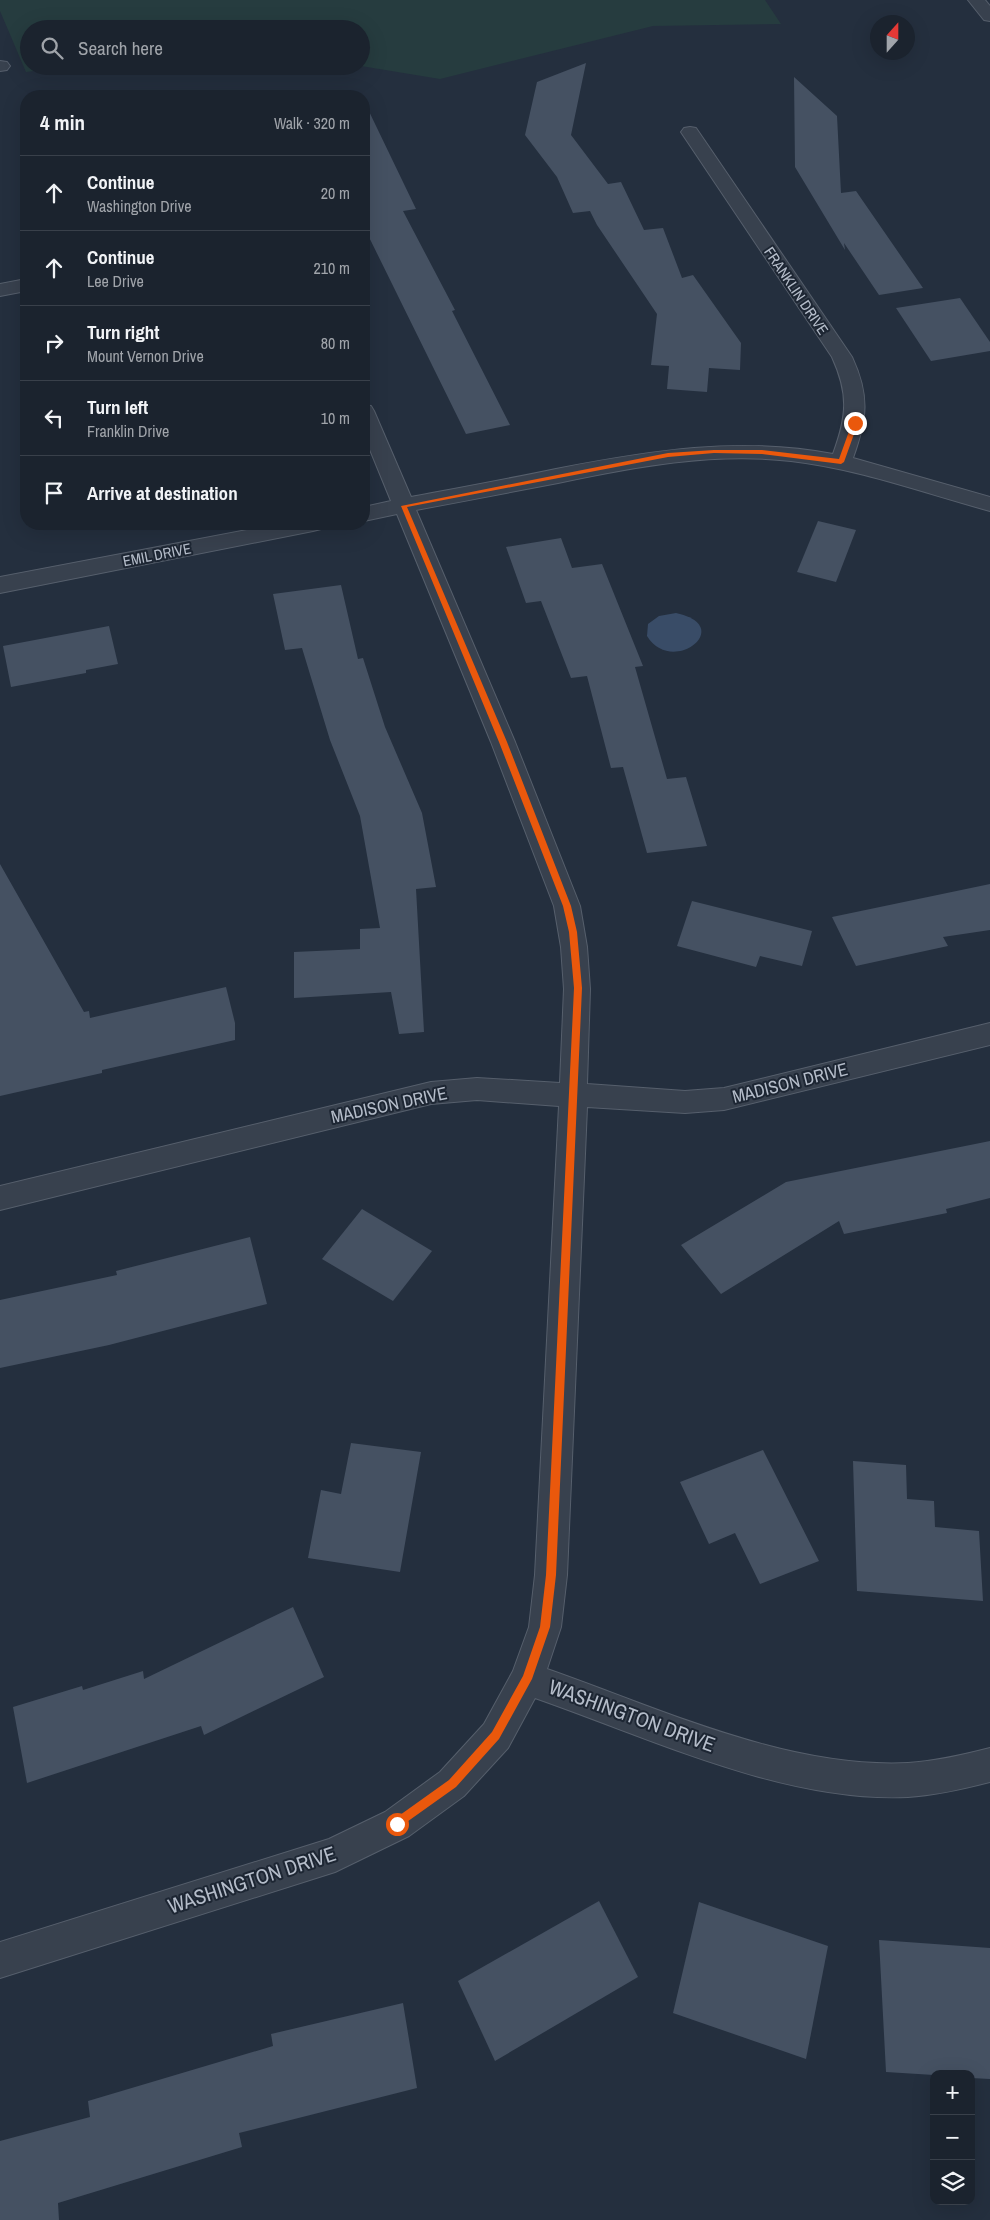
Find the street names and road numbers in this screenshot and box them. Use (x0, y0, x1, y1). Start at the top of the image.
street label: FRANKLIN DRIVE (759, 243, 834, 339)
street label: EMIL DRIVE (121, 538, 193, 571)
street label: MADISON DRIVE (730, 1056, 850, 1109)
street label: MADISON DRIVE (329, 1080, 449, 1129)
street label: WASHINGTON DRIVE (545, 1672, 719, 1759)
street label: WASHINGTON DRIVE (164, 1839, 340, 1920)

